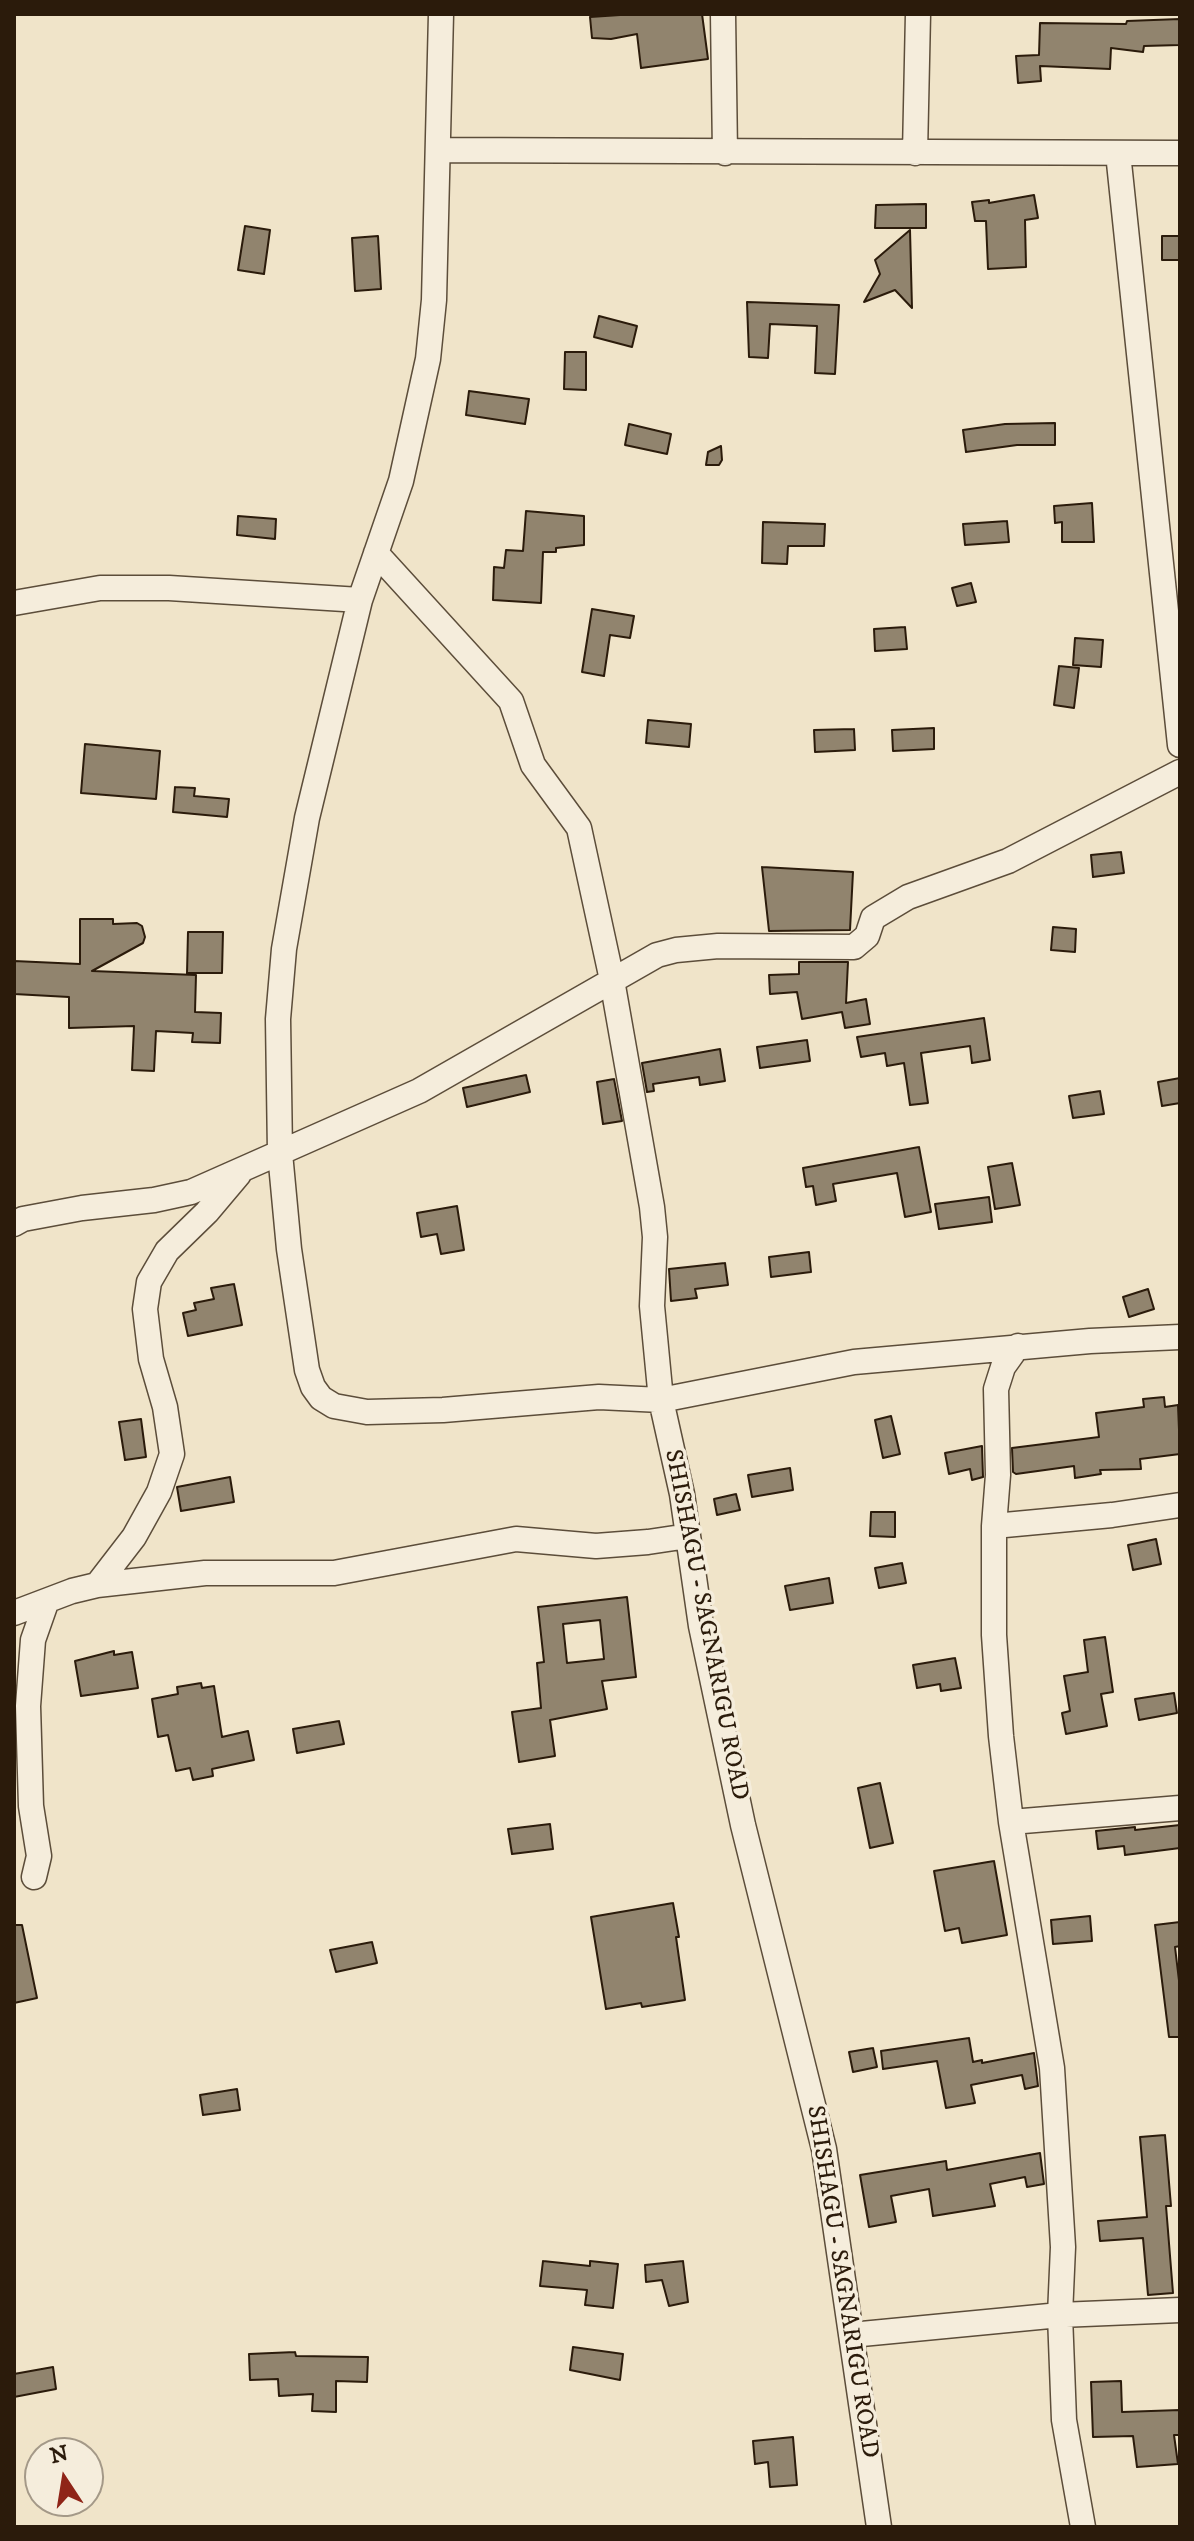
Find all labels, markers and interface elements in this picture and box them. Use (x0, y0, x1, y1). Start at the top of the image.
street label: SHISHAGU - SAGNARIGU ROAD (657, 1447, 753, 1803)
street label: SHISHAGU - SAGNARIGU ROAD (799, 2104, 883, 2460)
north arrow (24, 2437, 104, 2517)
text: N (48, 2440, 71, 2470)

